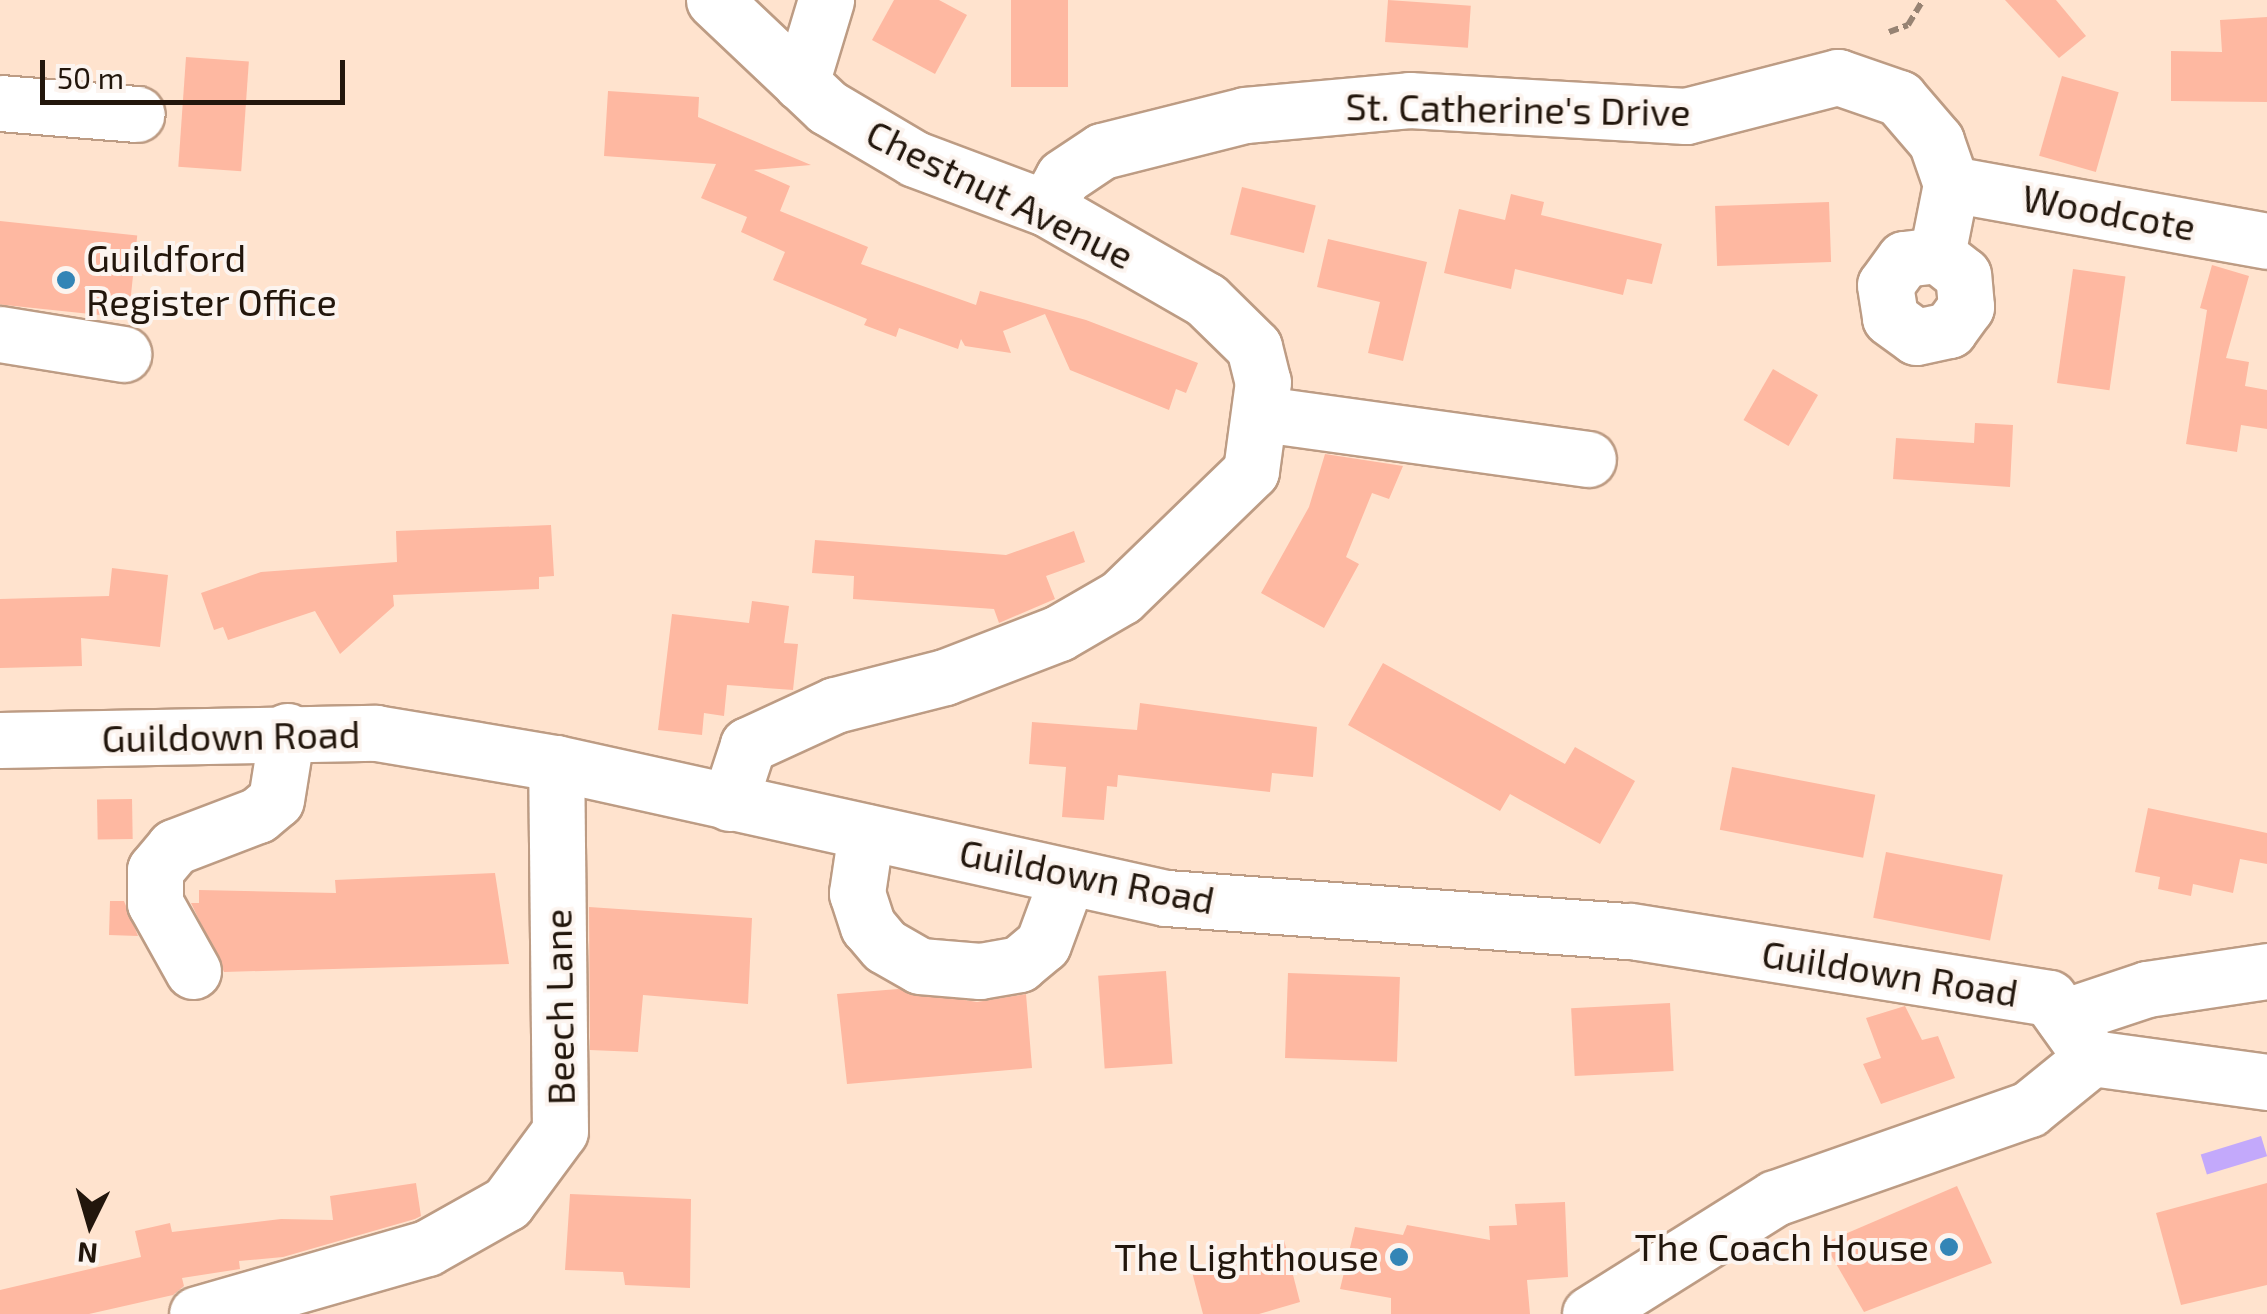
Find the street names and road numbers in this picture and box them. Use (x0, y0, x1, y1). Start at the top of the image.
street label: St. Catherine's Drive (1345, 83, 1691, 135)
street label: Chestnut Avenue (859, 110, 1141, 278)
street label: Woodcote (2019, 174, 2199, 250)
street label: Guildown Road (101, 711, 361, 761)
street label: Guildown Road (956, 829, 1218, 923)
street label: Beech Lane (534, 908, 584, 1106)
street label: Guildown Road (1759, 930, 2021, 1016)

